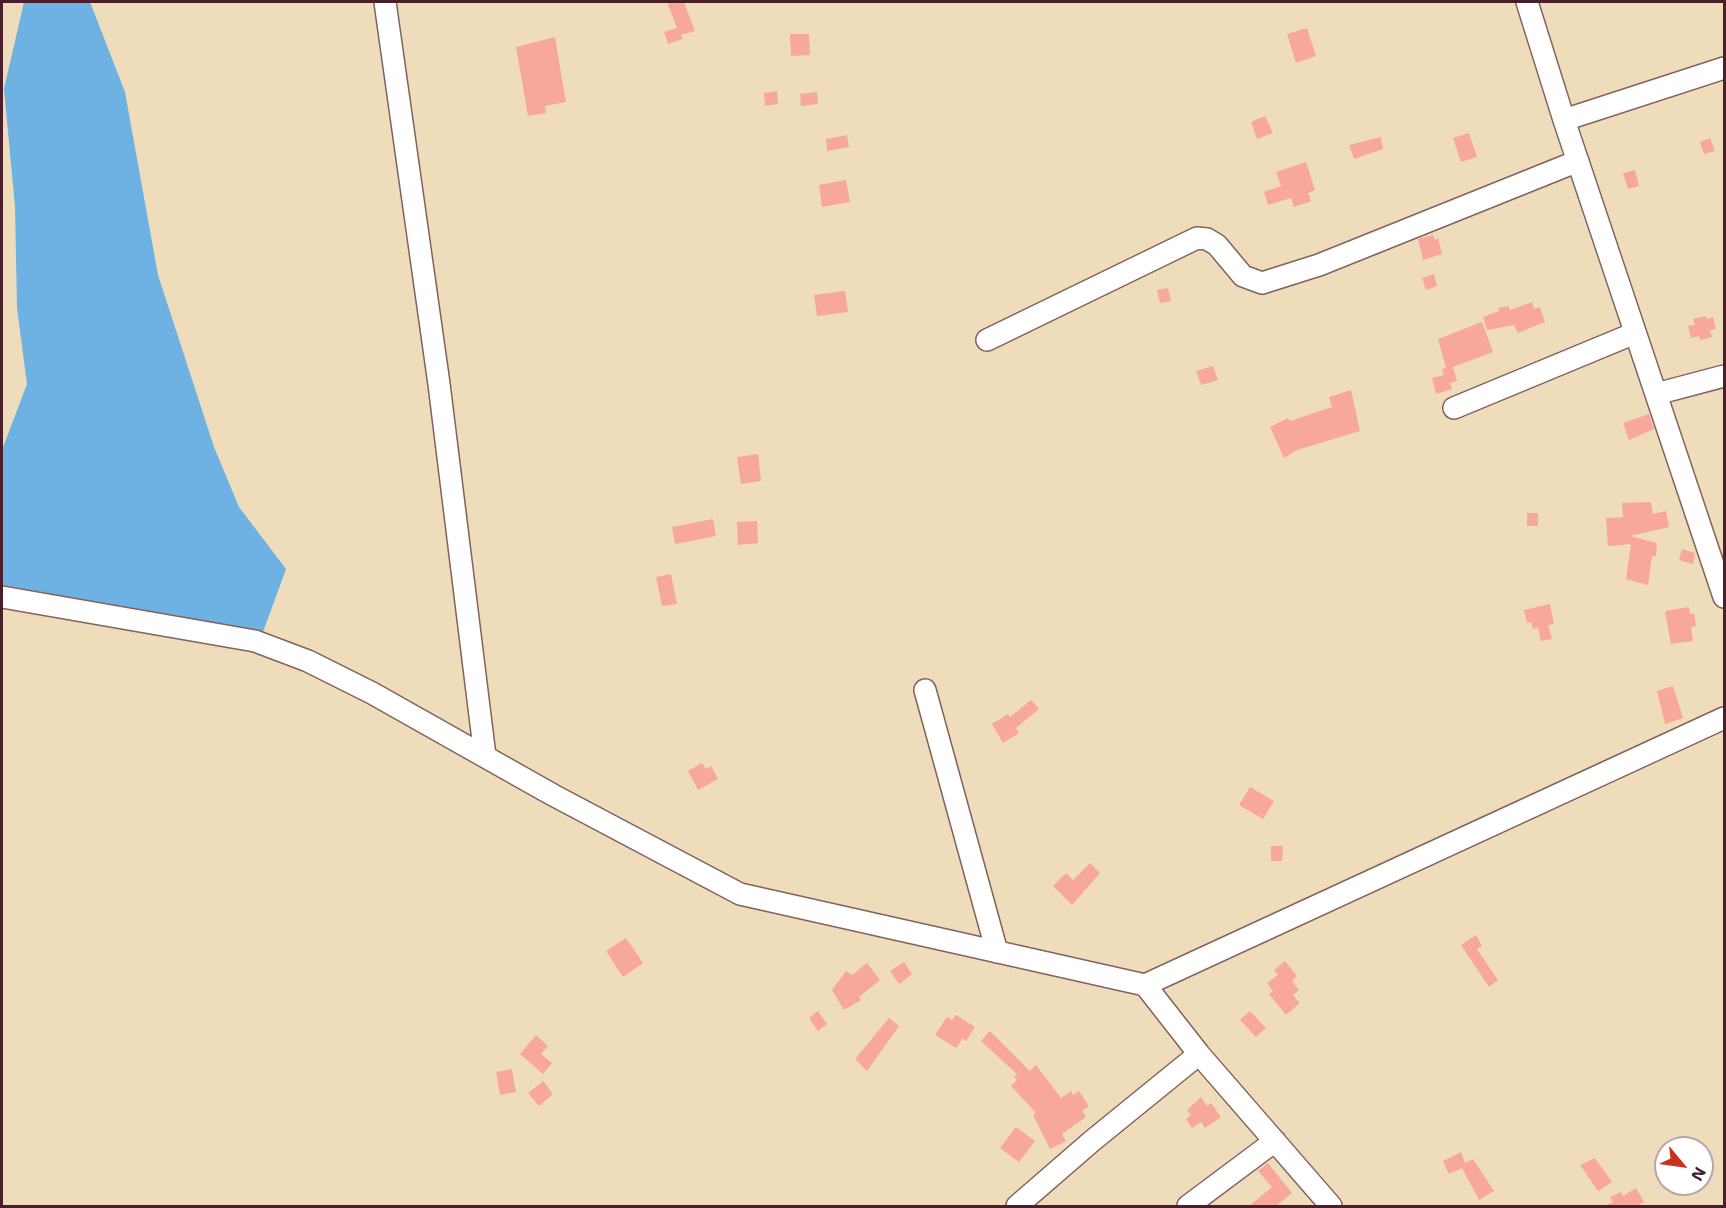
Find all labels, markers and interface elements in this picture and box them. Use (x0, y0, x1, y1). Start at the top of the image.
north arrow (1654, 1136, 1714, 1196)
text: N (1686, 1163, 1711, 1185)

